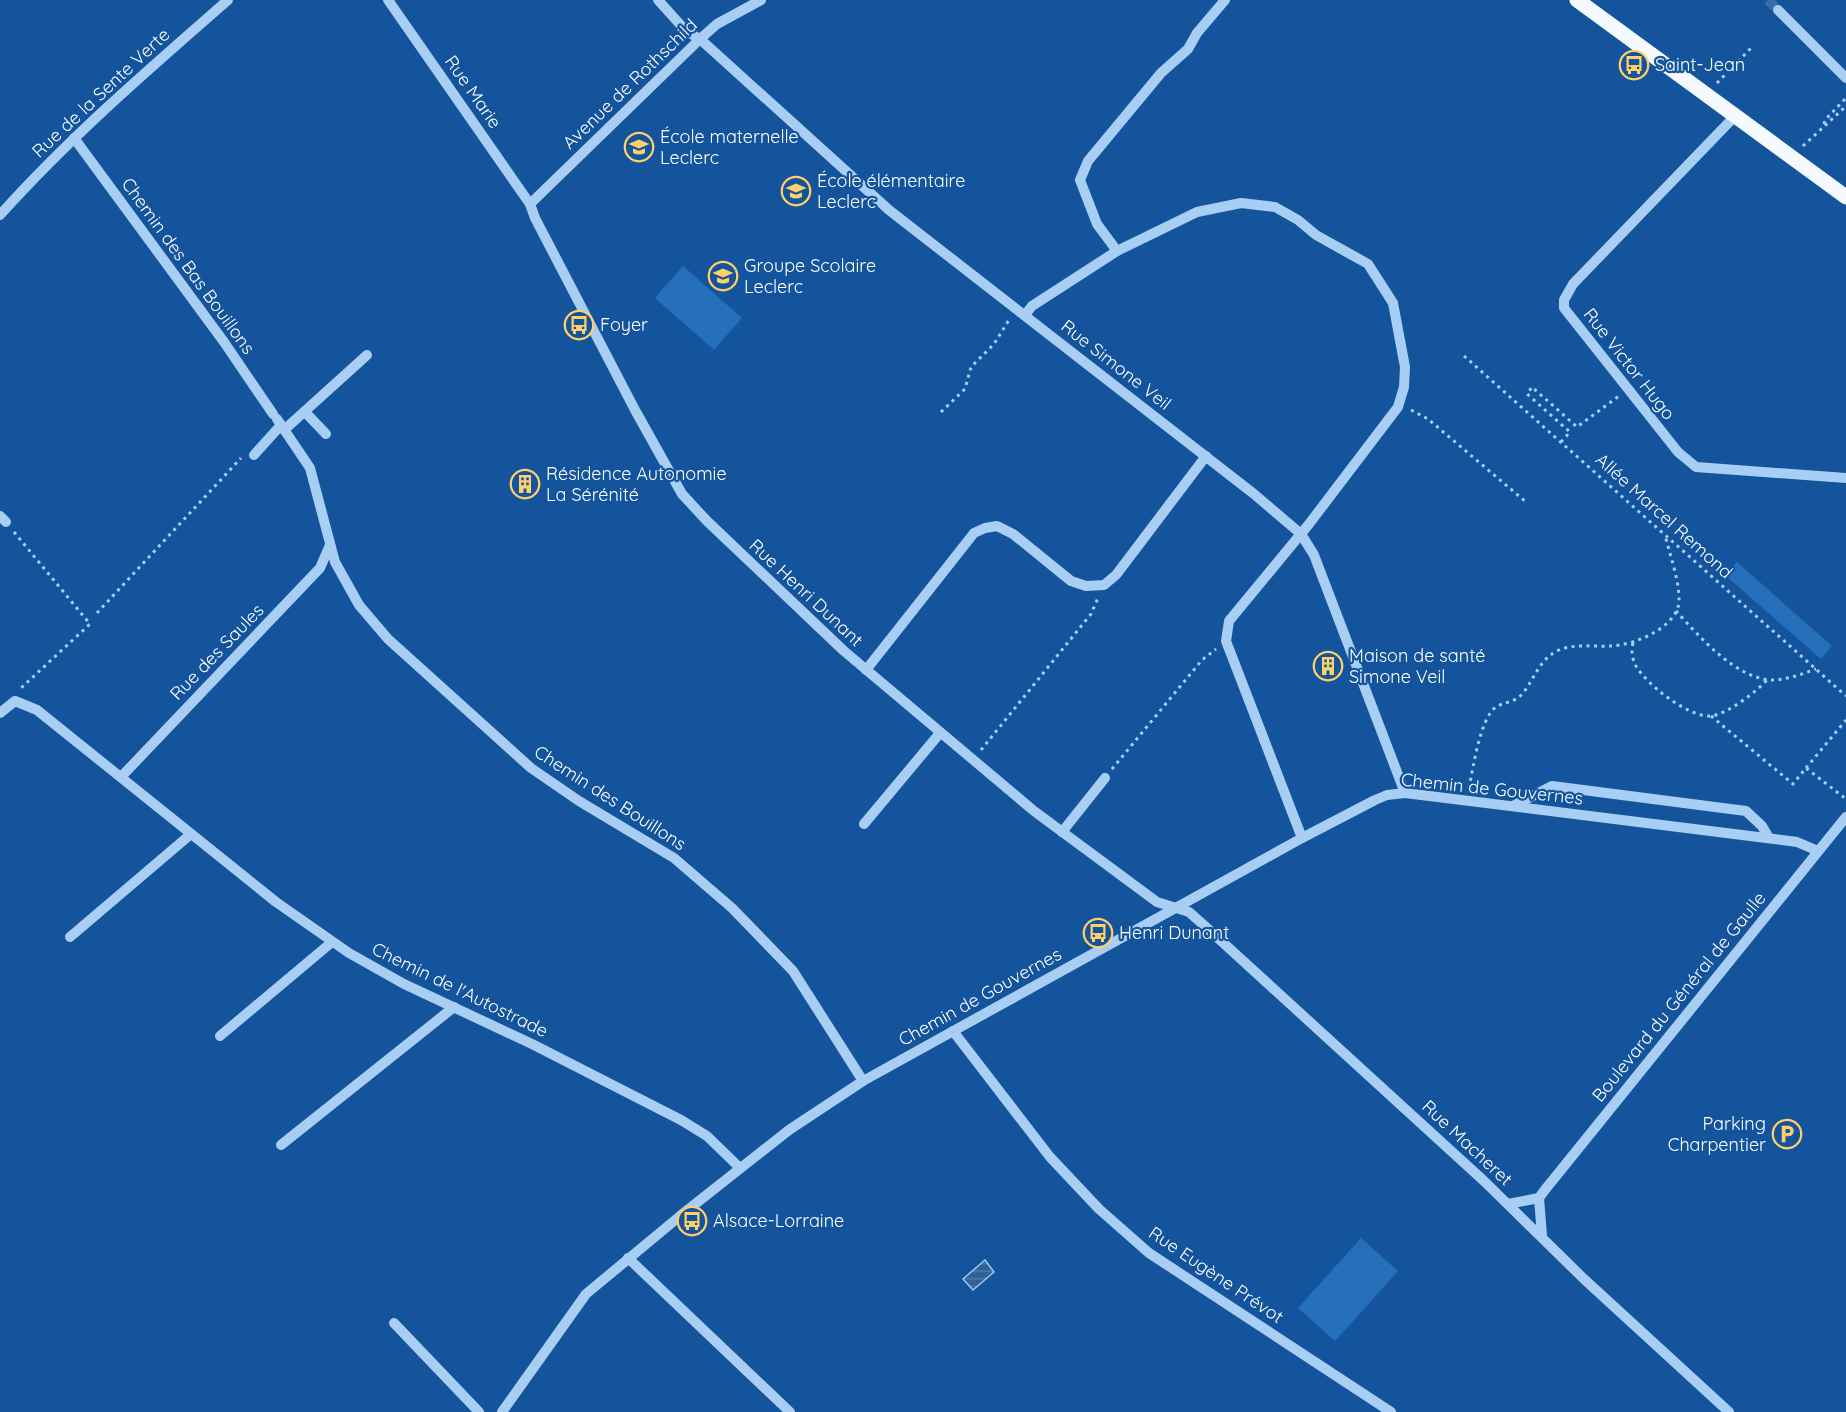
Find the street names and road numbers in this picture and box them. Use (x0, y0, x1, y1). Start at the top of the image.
street label: Avenue de Rothschild (558, 13, 702, 154)
street label: Rue de la Sente Verte (27, 23, 174, 162)
street label: Rue Marie (440, 51, 507, 133)
street label: Chemin des Bas Bouillons (117, 173, 260, 358)
street label: Rue Victor Hugo (1579, 303, 1680, 424)
street label: Rue Simone Veil (1057, 314, 1176, 415)
street label: Allée Marcel Remond (1591, 448, 1738, 583)
street label: Rue Henri Dunant (745, 534, 868, 651)
street label: Rue des Saules (165, 599, 268, 705)
street label: Chemin des Bouillons (530, 740, 691, 855)
street label: Chemin de Gouvernes (1400, 768, 1584, 809)
street label: Boulevard du Général de Gaulle (1587, 887, 1771, 1106)
street label: Chemin de l'Autostrade (368, 937, 552, 1042)
street label: Chemin de Gouvernes (894, 942, 1065, 1051)
street label: Rue Macheret (1417, 1095, 1517, 1190)
street label: Rue Eugène Prévot (1145, 1221, 1288, 1328)

